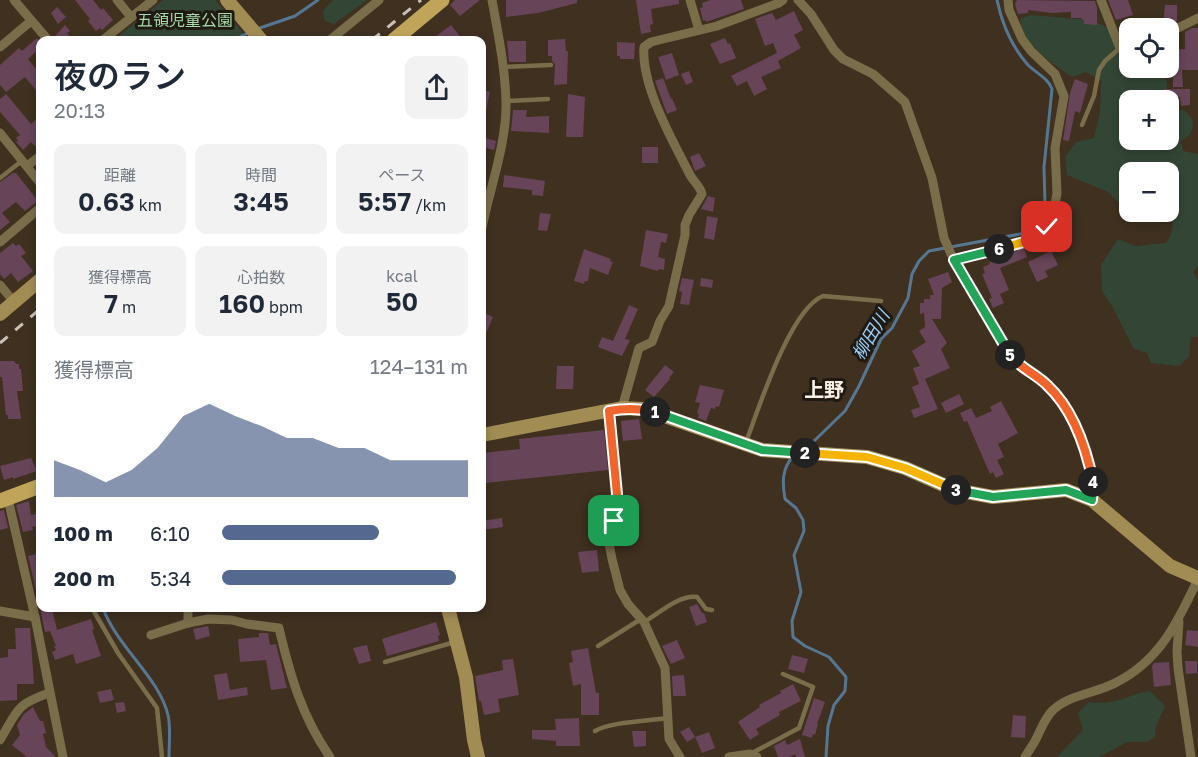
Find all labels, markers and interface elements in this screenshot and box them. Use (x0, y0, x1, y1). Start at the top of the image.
park label: 五領児童公園 (137, 10, 233, 30)
map controls (1119, 18, 1179, 222)
button: locate (1119, 18, 1179, 78)
text: 夜のラン (54, 56, 186, 95)
button: share (405, 56, 468, 119)
button: + (1119, 90, 1179, 150)
text: 20:13 (54, 98, 105, 122)
button: − (1119, 162, 1179, 222)
text: 距離 (104, 165, 136, 185)
text: 時間 (245, 165, 277, 185)
text: ペース (378, 165, 426, 185)
text: 0.63 (78, 186, 135, 217)
text: 3:45 (233, 186, 289, 217)
text: 5:57 (358, 186, 411, 217)
text: km (135, 195, 162, 215)
text: /km (411, 195, 446, 215)
pin (1021, 201, 1072, 252)
icon: check (1030, 210, 1063, 243)
pin: 6 (984, 234, 1014, 264)
text: 6 (994, 239, 1004, 259)
text: kcal (386, 266, 418, 286)
text: 獲得標高 (88, 267, 152, 287)
text: 心拍数 (237, 267, 285, 287)
text: 50 (386, 286, 418, 317)
text: 7 (104, 288, 118, 319)
text: 160 (219, 288, 265, 319)
text: m (118, 297, 136, 317)
text: bpm (265, 297, 303, 317)
water label: 柳田川 (847, 304, 895, 363)
pin: 5 (995, 340, 1025, 370)
text: 5 (1005, 345, 1015, 365)
text: 124–131 m (370, 354, 468, 378)
text: 獲得標高 (54, 357, 134, 381)
district label: 上野 (804, 377, 844, 401)
pin: 1 (640, 397, 670, 427)
text: 1 (651, 402, 659, 422)
pin: 2 (790, 438, 820, 468)
text: 2 (800, 443, 810, 463)
pin: 4 (1078, 467, 1108, 497)
text: 4 (1088, 472, 1098, 492)
pin: 3 (941, 475, 971, 505)
text: 3 (951, 480, 961, 500)
pin (588, 495, 639, 546)
icon: arrive (597, 504, 630, 537)
text: 100 m (54, 521, 113, 545)
text: 6:10 (150, 521, 190, 545)
text: 200 m (54, 566, 115, 590)
text: 5:34 (150, 566, 192, 590)

